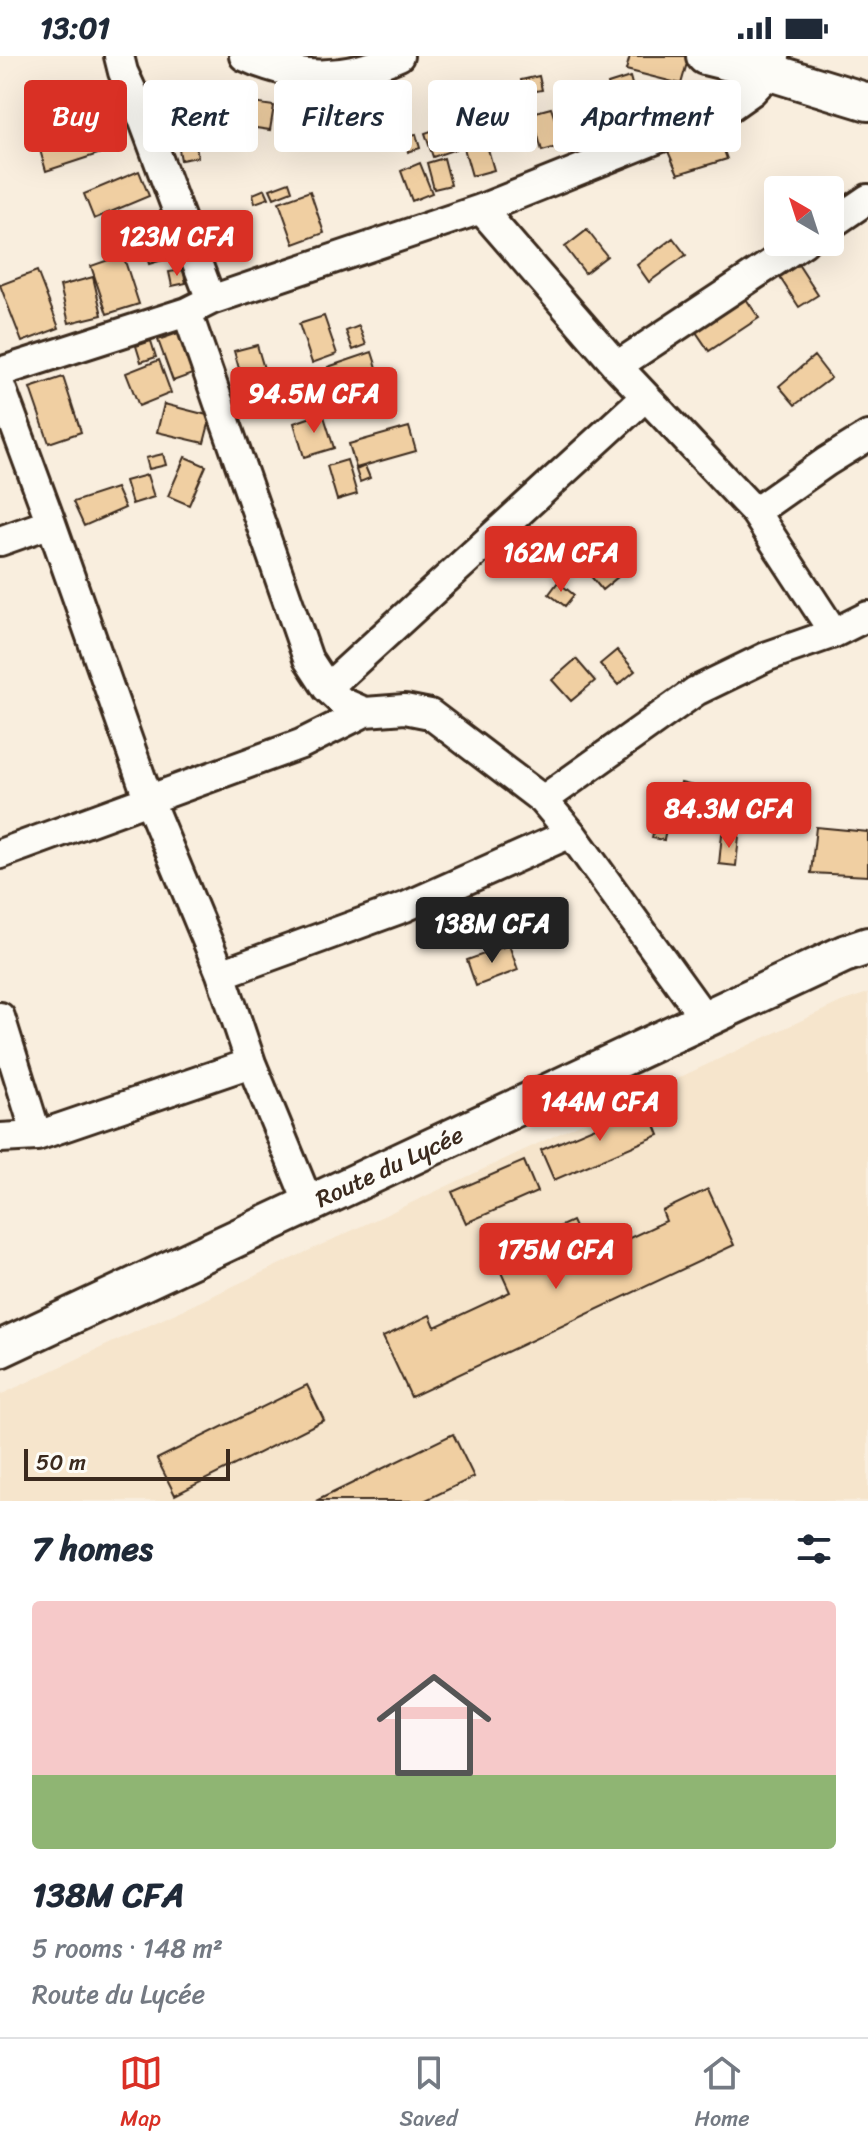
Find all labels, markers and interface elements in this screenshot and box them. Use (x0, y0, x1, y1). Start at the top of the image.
text: 13:01 (40, 1, 110, 55)
chip: Buy (24, 80, 127, 152)
chip: Rent (143, 80, 258, 152)
chip: Filters (274, 80, 412, 152)
chip: New (428, 80, 537, 152)
chip: Apartment (553, 80, 741, 152)
north arrow (764, 176, 844, 256)
map controls (764, 176, 844, 256)
pin: 123M CFA (94, 210, 260, 278)
text: 123M CFA (119, 213, 235, 259)
pin: 94.5M CFA (222, 367, 406, 435)
text: 94.5M CFA (248, 370, 380, 416)
pin: 162M CFA (478, 526, 644, 594)
text: 162M CFA (503, 529, 619, 575)
pin: 84.3M CFA (637, 782, 821, 850)
text: 84.3M CFA (664, 785, 794, 831)
pin: 138M CFA (409, 897, 575, 965)
text: 138M CFA (434, 900, 550, 946)
pin: 144M CFA (517, 1075, 683, 1143)
text: 144M CFA (540, 1078, 660, 1124)
street label: Route du Lycée (308, 1114, 471, 1220)
pin: 175M CFA (473, 1223, 639, 1291)
text: 175M CFA (497, 1226, 615, 1272)
text: 50 m (36, 1443, 86, 1482)
scale bar (24, 1445, 230, 1481)
text: 7 homes (32, 1519, 153, 1579)
icon: filters (792, 1527, 836, 1571)
icon: home (362, 1653, 506, 1797)
text: 138M CFA (32, 1865, 184, 1925)
text: 5 rooms · 148 m² (32, 1925, 223, 1971)
text: Route du Lycée (32, 1971, 205, 2017)
tab: Map (119, 2051, 163, 2138)
tab: Saved (400, 2051, 458, 2138)
tab: Home (695, 2051, 749, 2138)

